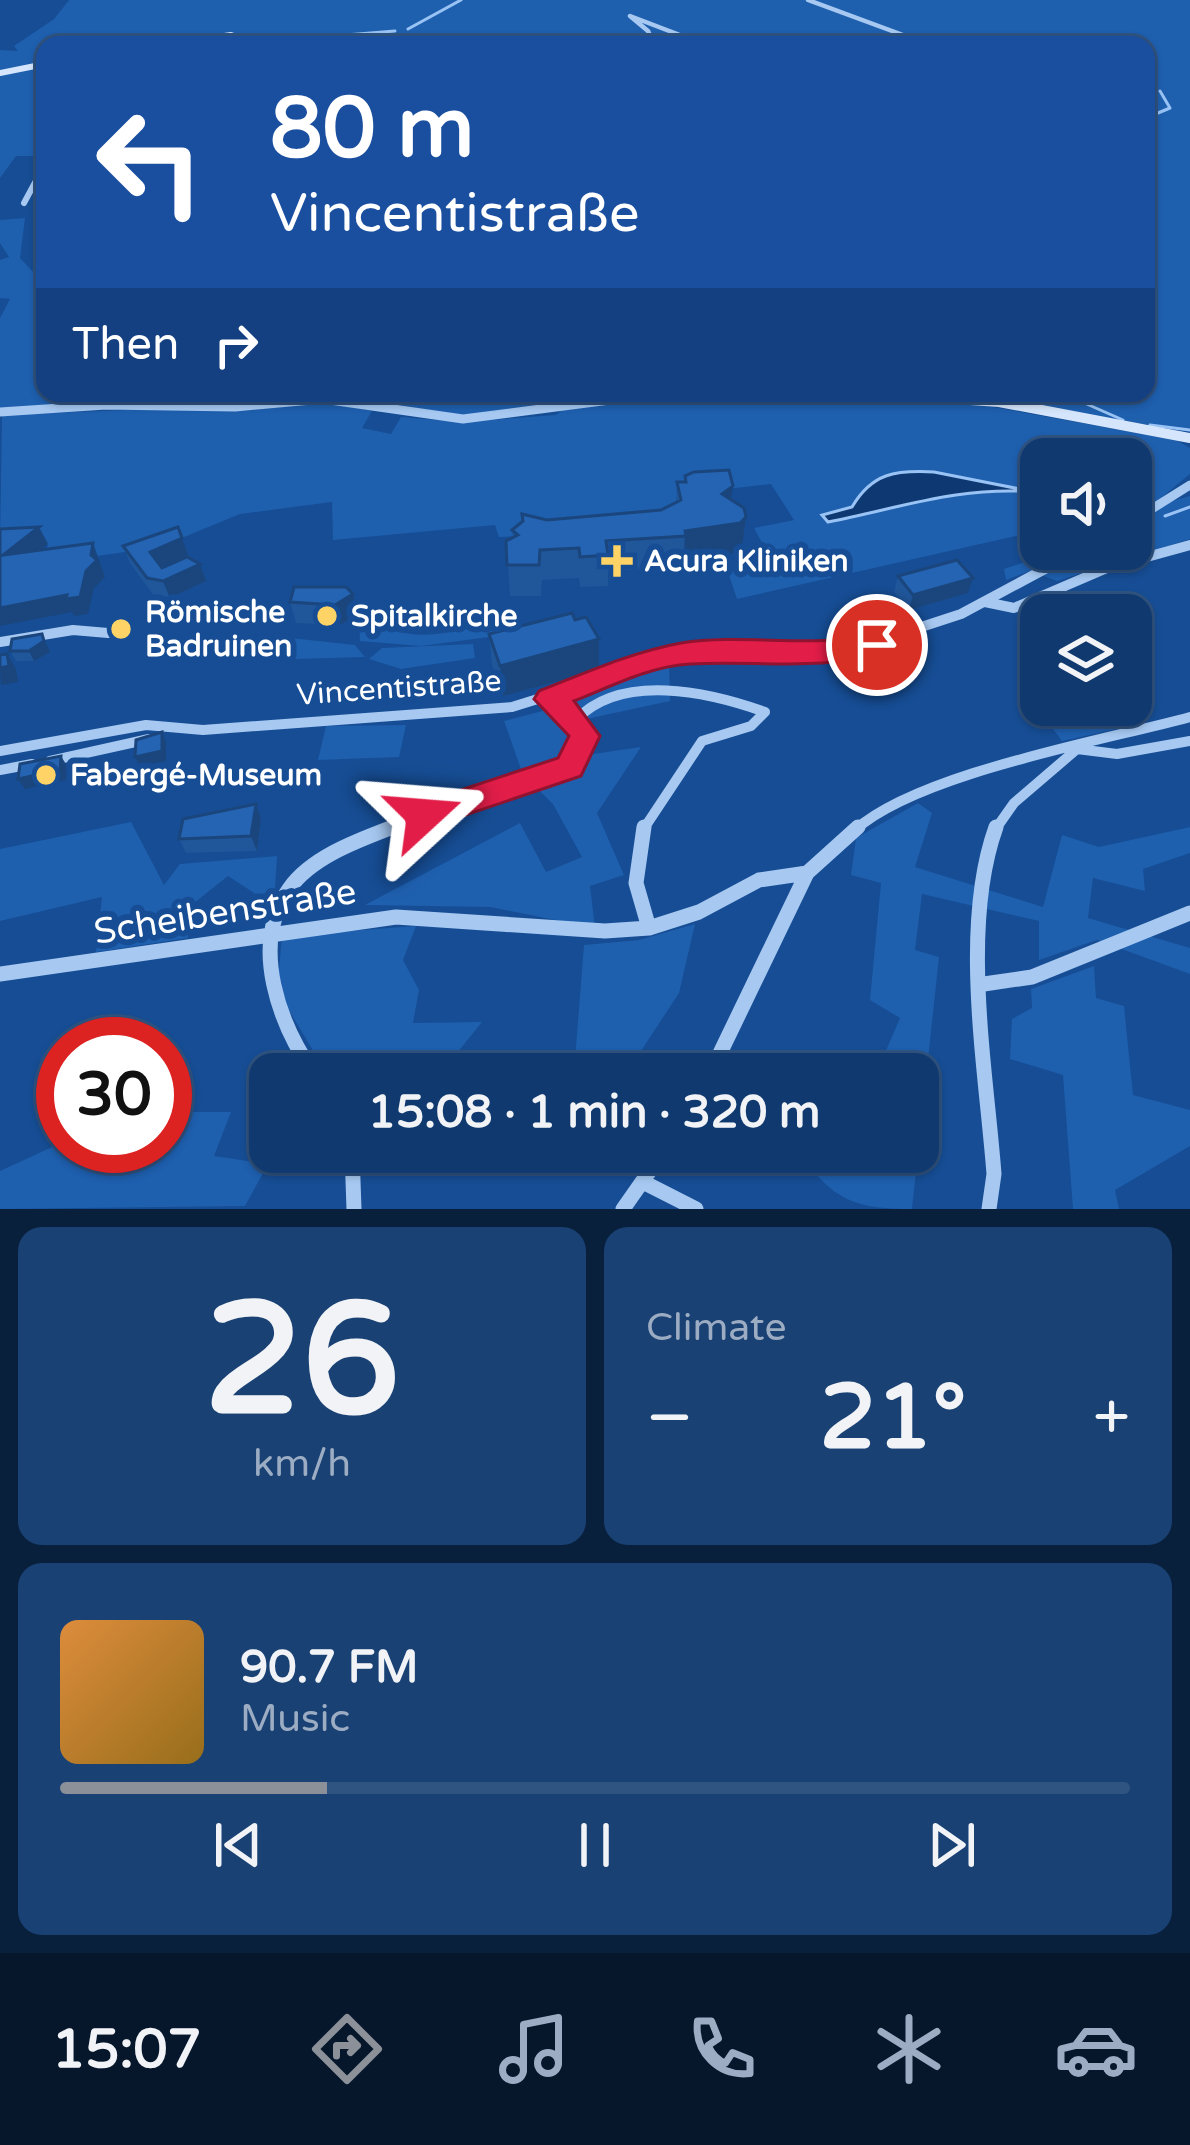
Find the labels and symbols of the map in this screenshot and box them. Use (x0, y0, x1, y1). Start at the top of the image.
place label: Acura Kliniken (644, 543, 849, 580)
marker: Acura Kliniken (601, 545, 633, 577)
place label: Römische Badruinen (145, 594, 292, 665)
pin (826, 594, 928, 696)
place label: Spitalkirche (351, 598, 518, 635)
marker: Spitalkirche (314, 603, 340, 629)
marker: Römische Badruinen (108, 616, 134, 642)
street label: Vincentistraße (295, 662, 503, 714)
position arrow (361, 752, 487, 878)
place label: Fabergé-Museum (70, 757, 322, 794)
marker: Fabergé-Museum (33, 762, 59, 788)
street label: Scheibenstraße (91, 870, 359, 954)
speed limit sign: 30 (36, 1017, 192, 1173)

